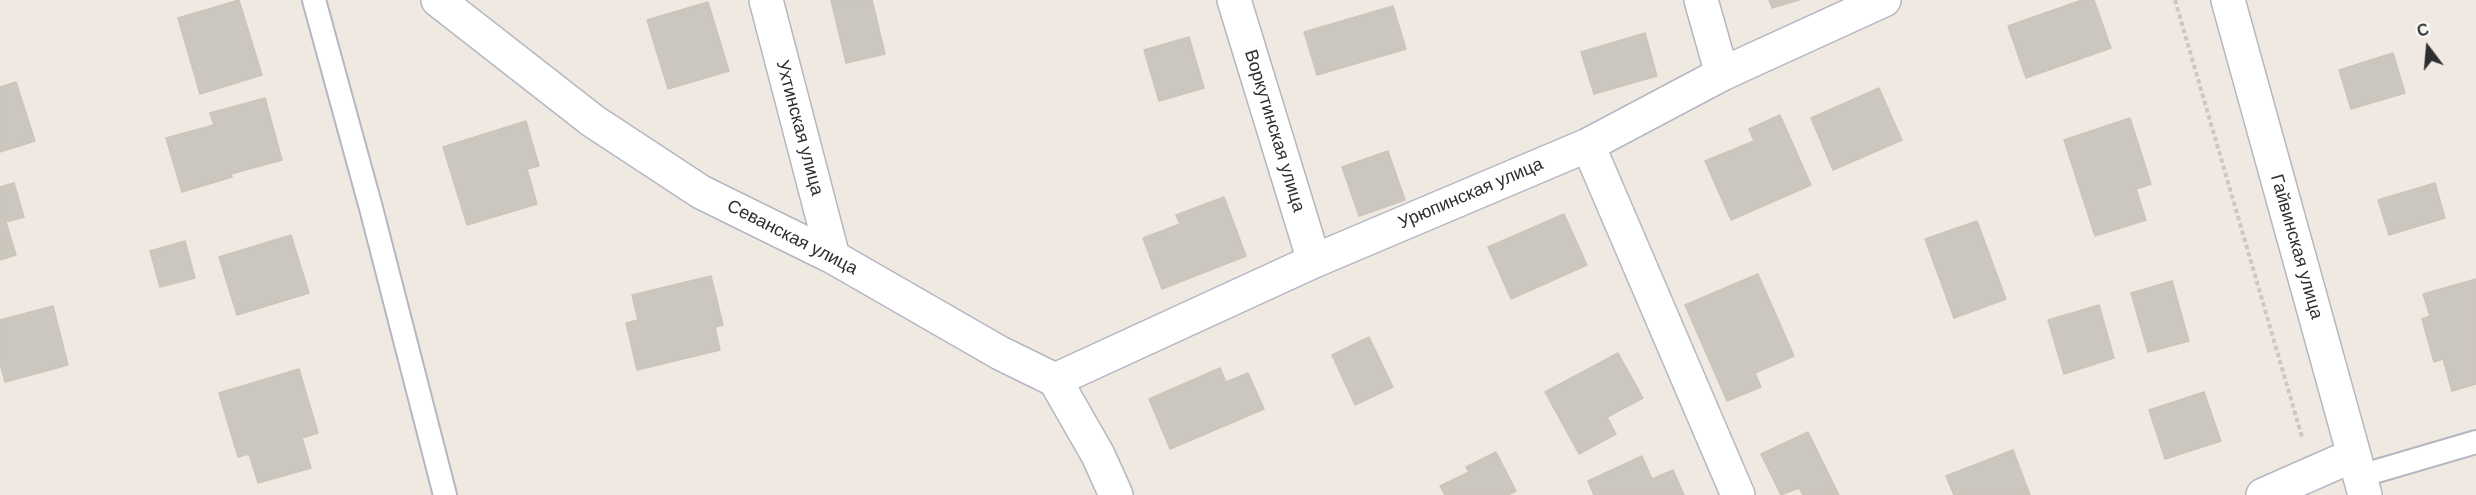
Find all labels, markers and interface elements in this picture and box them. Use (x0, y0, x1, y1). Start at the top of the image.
north arrow (2398, 18, 2458, 78)
text: С (2414, 19, 2431, 42)
street label: Воркутинская улица (1239, 47, 1309, 215)
street label: Ухтинская улица (771, 58, 827, 198)
street label: Урюпинская улица (1395, 154, 1547, 234)
street label: Гайвинская улица (2265, 172, 2327, 322)
street label: Севанская улица (723, 196, 861, 280)

